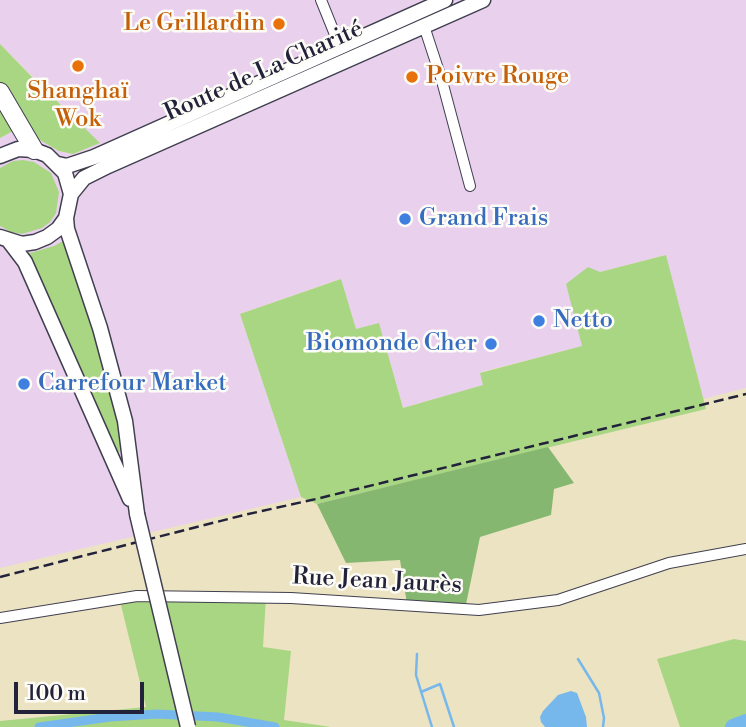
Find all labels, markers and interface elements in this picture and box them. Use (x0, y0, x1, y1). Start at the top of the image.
place label: Le Grillardin (123, 10, 265, 38)
street label: Route de La Charité (160, 15, 368, 129)
marker: Le Grillardin (271, 16, 287, 32)
marker: Shanghaï Wok (70, 58, 86, 74)
place label: Poivre Rouge (426, 63, 569, 91)
marker: Poivre Rouge (404, 69, 420, 85)
place label: Shanghaï Wok (27, 78, 129, 134)
place label: Grand Frais (419, 205, 548, 233)
marker: Grand Frais (397, 211, 413, 227)
place label: Netto (553, 307, 613, 335)
marker: Netto (531, 313, 547, 329)
place label: Biomonde Cher (306, 330, 477, 358)
marker: Biomonde Cher (483, 336, 499, 352)
place label: Carrefour Market (38, 370, 227, 398)
marker: Carrefour Market (16, 376, 32, 392)
street label: Rue Jean Jaurès (291, 563, 463, 601)
scale bar (18, 668, 147, 712)
text: 100 m (27, 681, 86, 707)

